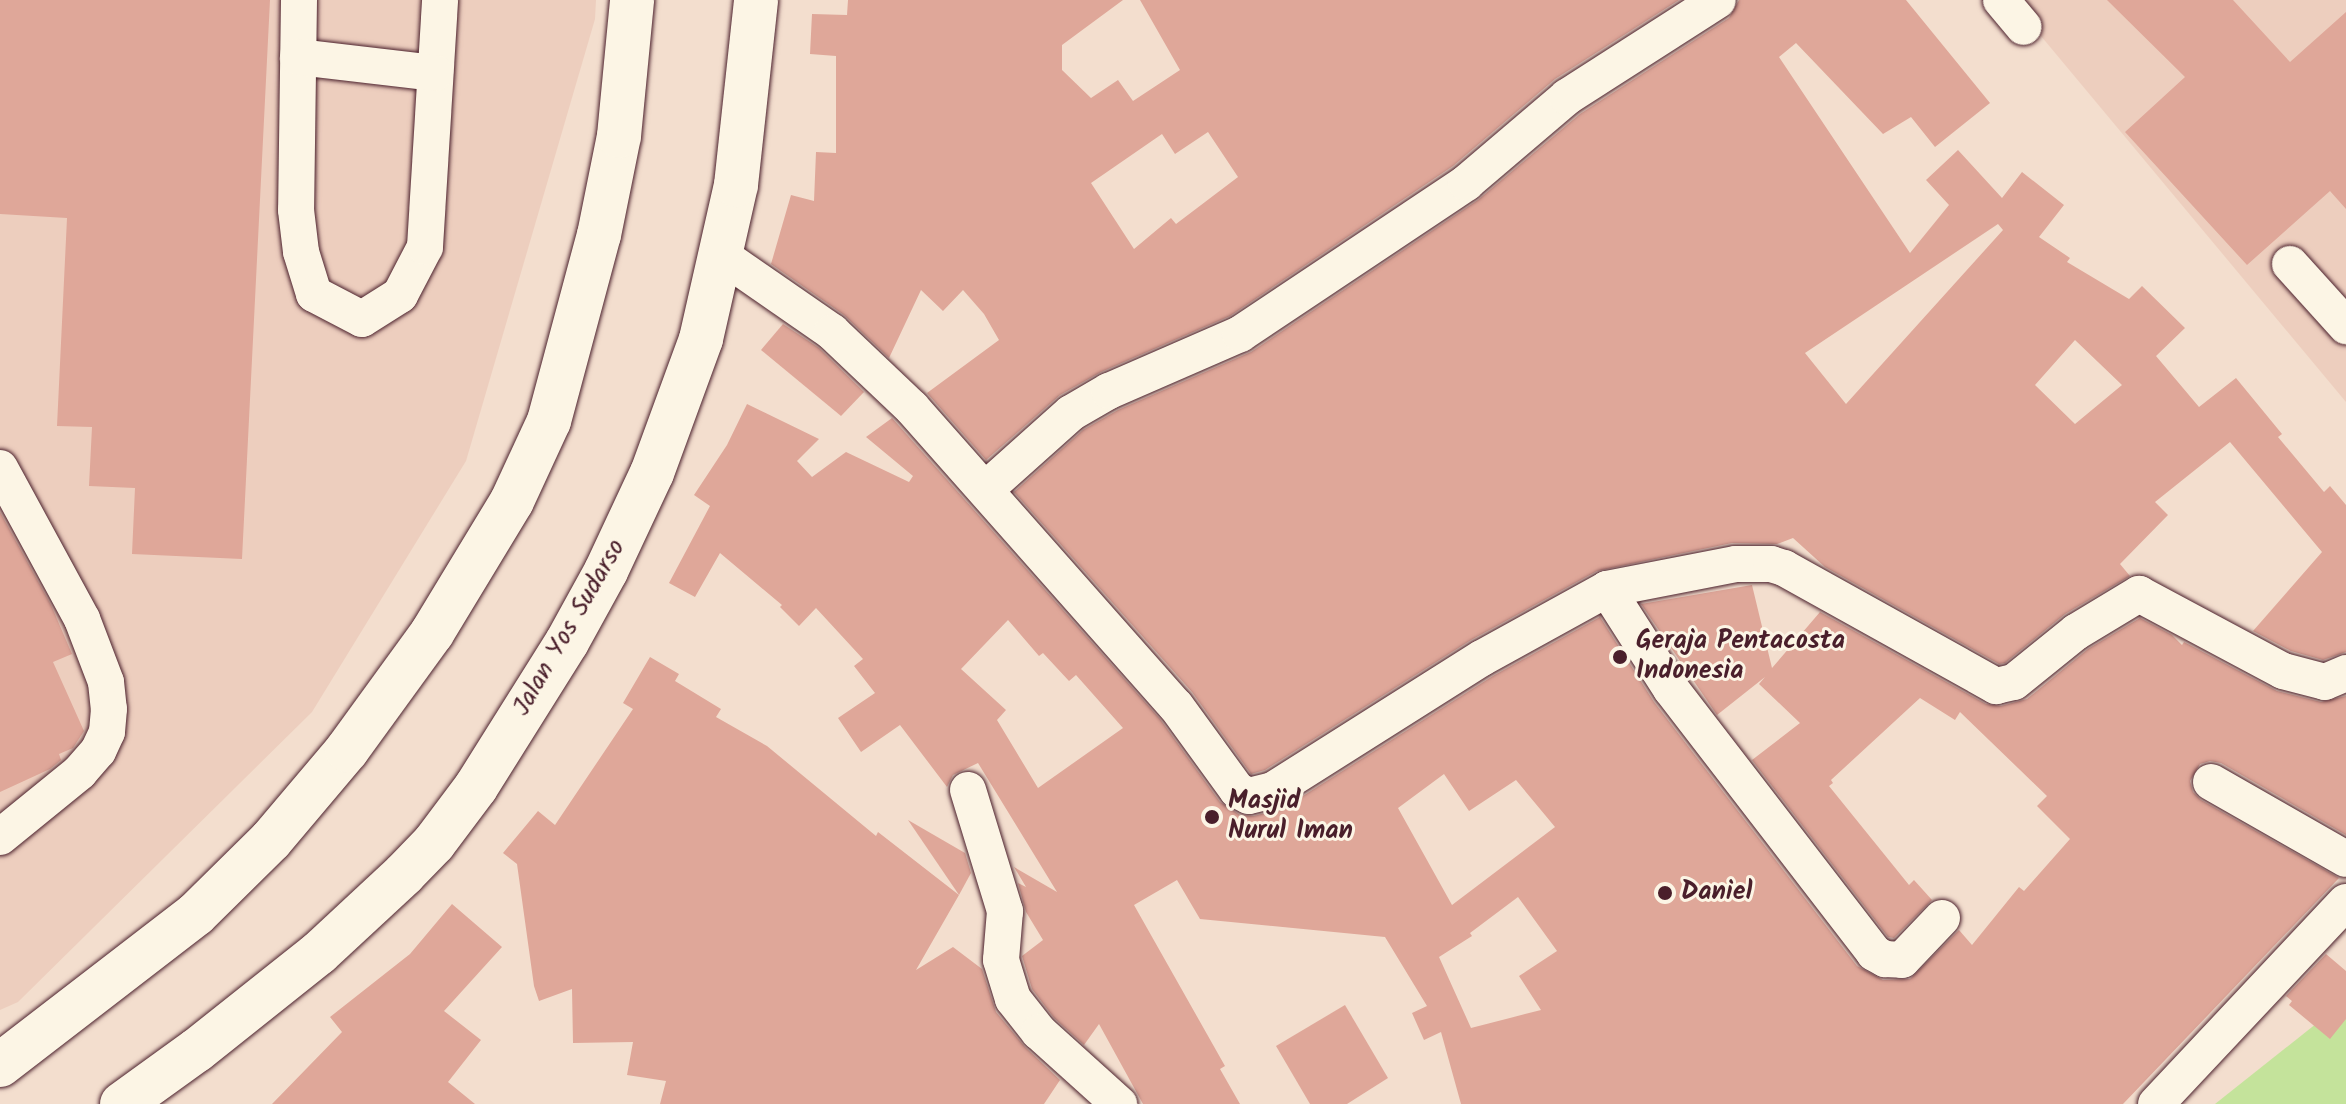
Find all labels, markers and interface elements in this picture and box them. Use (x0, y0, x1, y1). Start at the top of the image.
street label: Jalan Yos Sudarso (507, 534, 633, 722)
place label: Geraja Pentacosta Indonesia (1636, 626, 1845, 688)
marker: Geraja Pentacosta Indonesia (1611, 648, 1629, 666)
place label: Masjid Nurul Iman (1228, 786, 1353, 848)
marker: Masjid Nurul Iman (1203, 808, 1221, 826)
place label: Daniel (1681, 877, 1752, 909)
marker: Daniel (1656, 884, 1674, 902)

